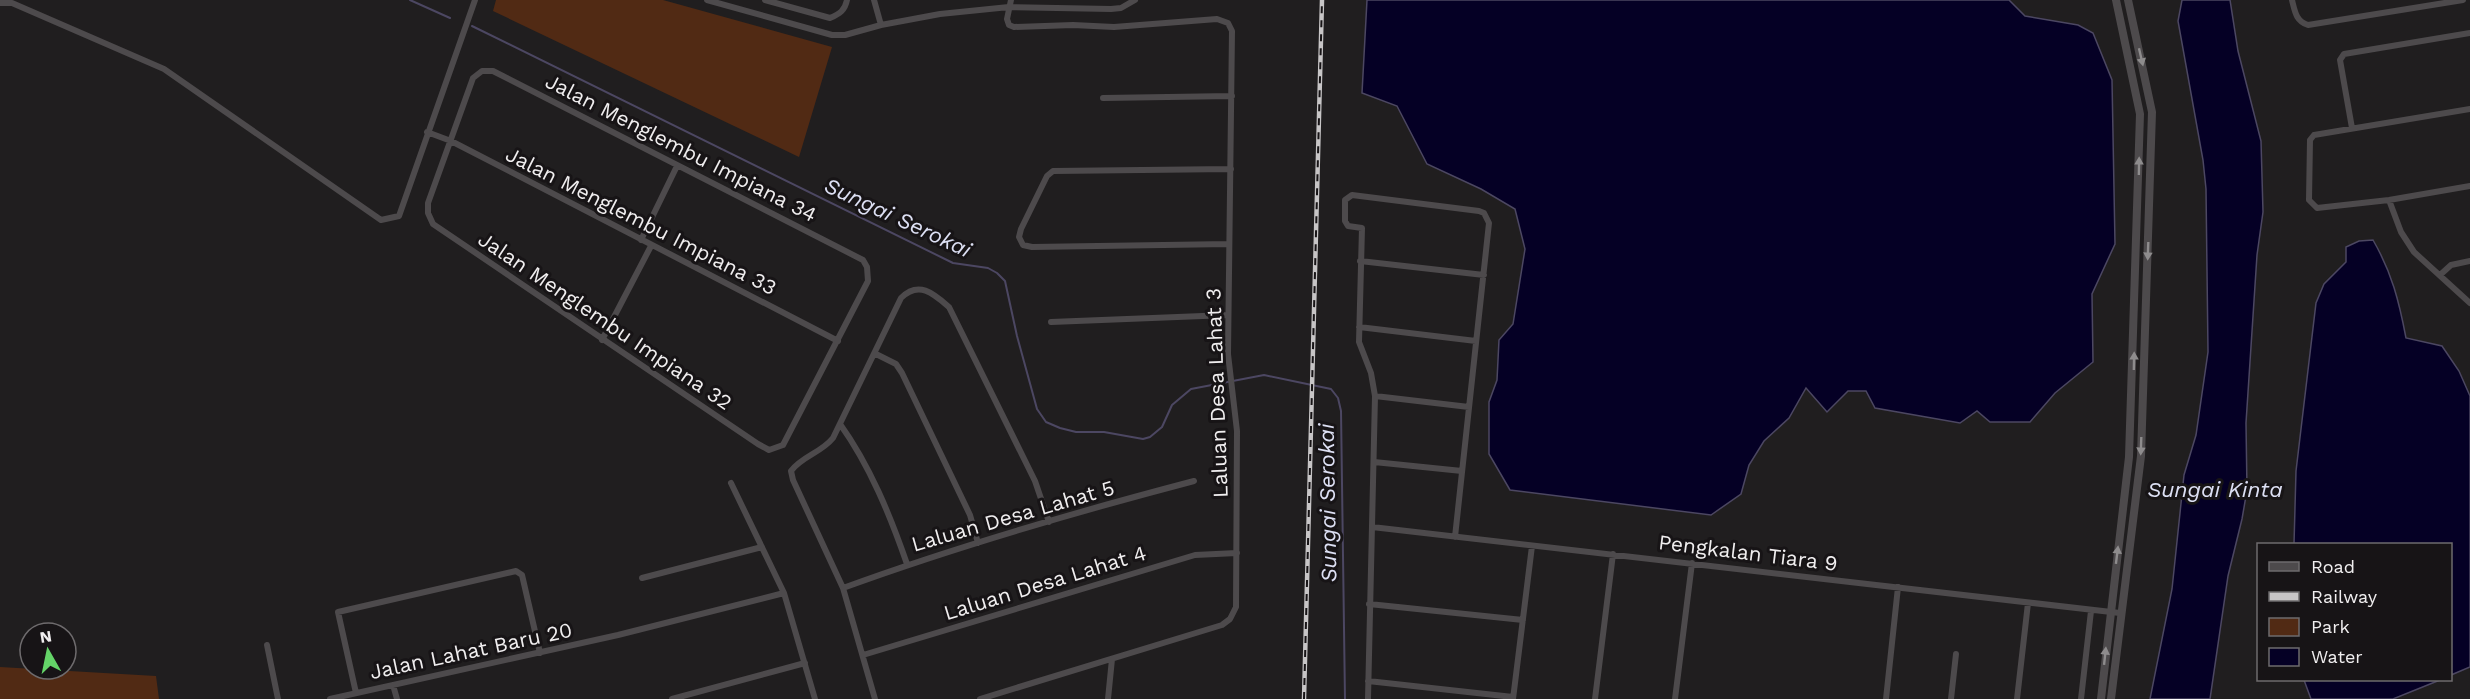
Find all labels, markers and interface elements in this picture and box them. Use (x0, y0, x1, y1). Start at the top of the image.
one-way arrow (2137, 48, 2146, 67)
street label: Jalan Menglembu Impiana 34 (541, 68, 821, 227)
street label: Jalan Menglembu Impiana 33 (502, 141, 781, 300)
one-way arrow (2134, 156, 2143, 175)
water label: Sungai Serokai (820, 173, 976, 263)
street label: Jalan Menglembu Impiana 32 (474, 226, 737, 415)
one-way arrow (2143, 241, 2152, 260)
street label: Laluan Desa Lahat 3 (1200, 288, 1233, 498)
one-way arrow (2129, 351, 2138, 370)
water label: Sungai Serokai (1314, 422, 1341, 583)
one-way arrow (2137, 436, 2146, 455)
street label: Laluan Desa Lahat 5 (909, 475, 1117, 556)
water label: Sungai Kinta (2147, 477, 2283, 502)
street label: Pengkalan Tiara 9 (1657, 529, 1839, 576)
street label: Laluan Desa Lahat 4 (941, 540, 1149, 625)
legend (2257, 543, 2452, 681)
one-way arrow (2112, 545, 2122, 564)
text: Road (2311, 556, 2355, 577)
text: Railway (2311, 586, 2378, 607)
text: Park (2311, 616, 2350, 637)
street label: Jalan Lahat Baru 20 (367, 617, 574, 684)
north arrow (18, 621, 78, 681)
text: N (38, 626, 53, 647)
one-way arrow (2100, 646, 2110, 665)
text: Water (2311, 646, 2363, 667)

